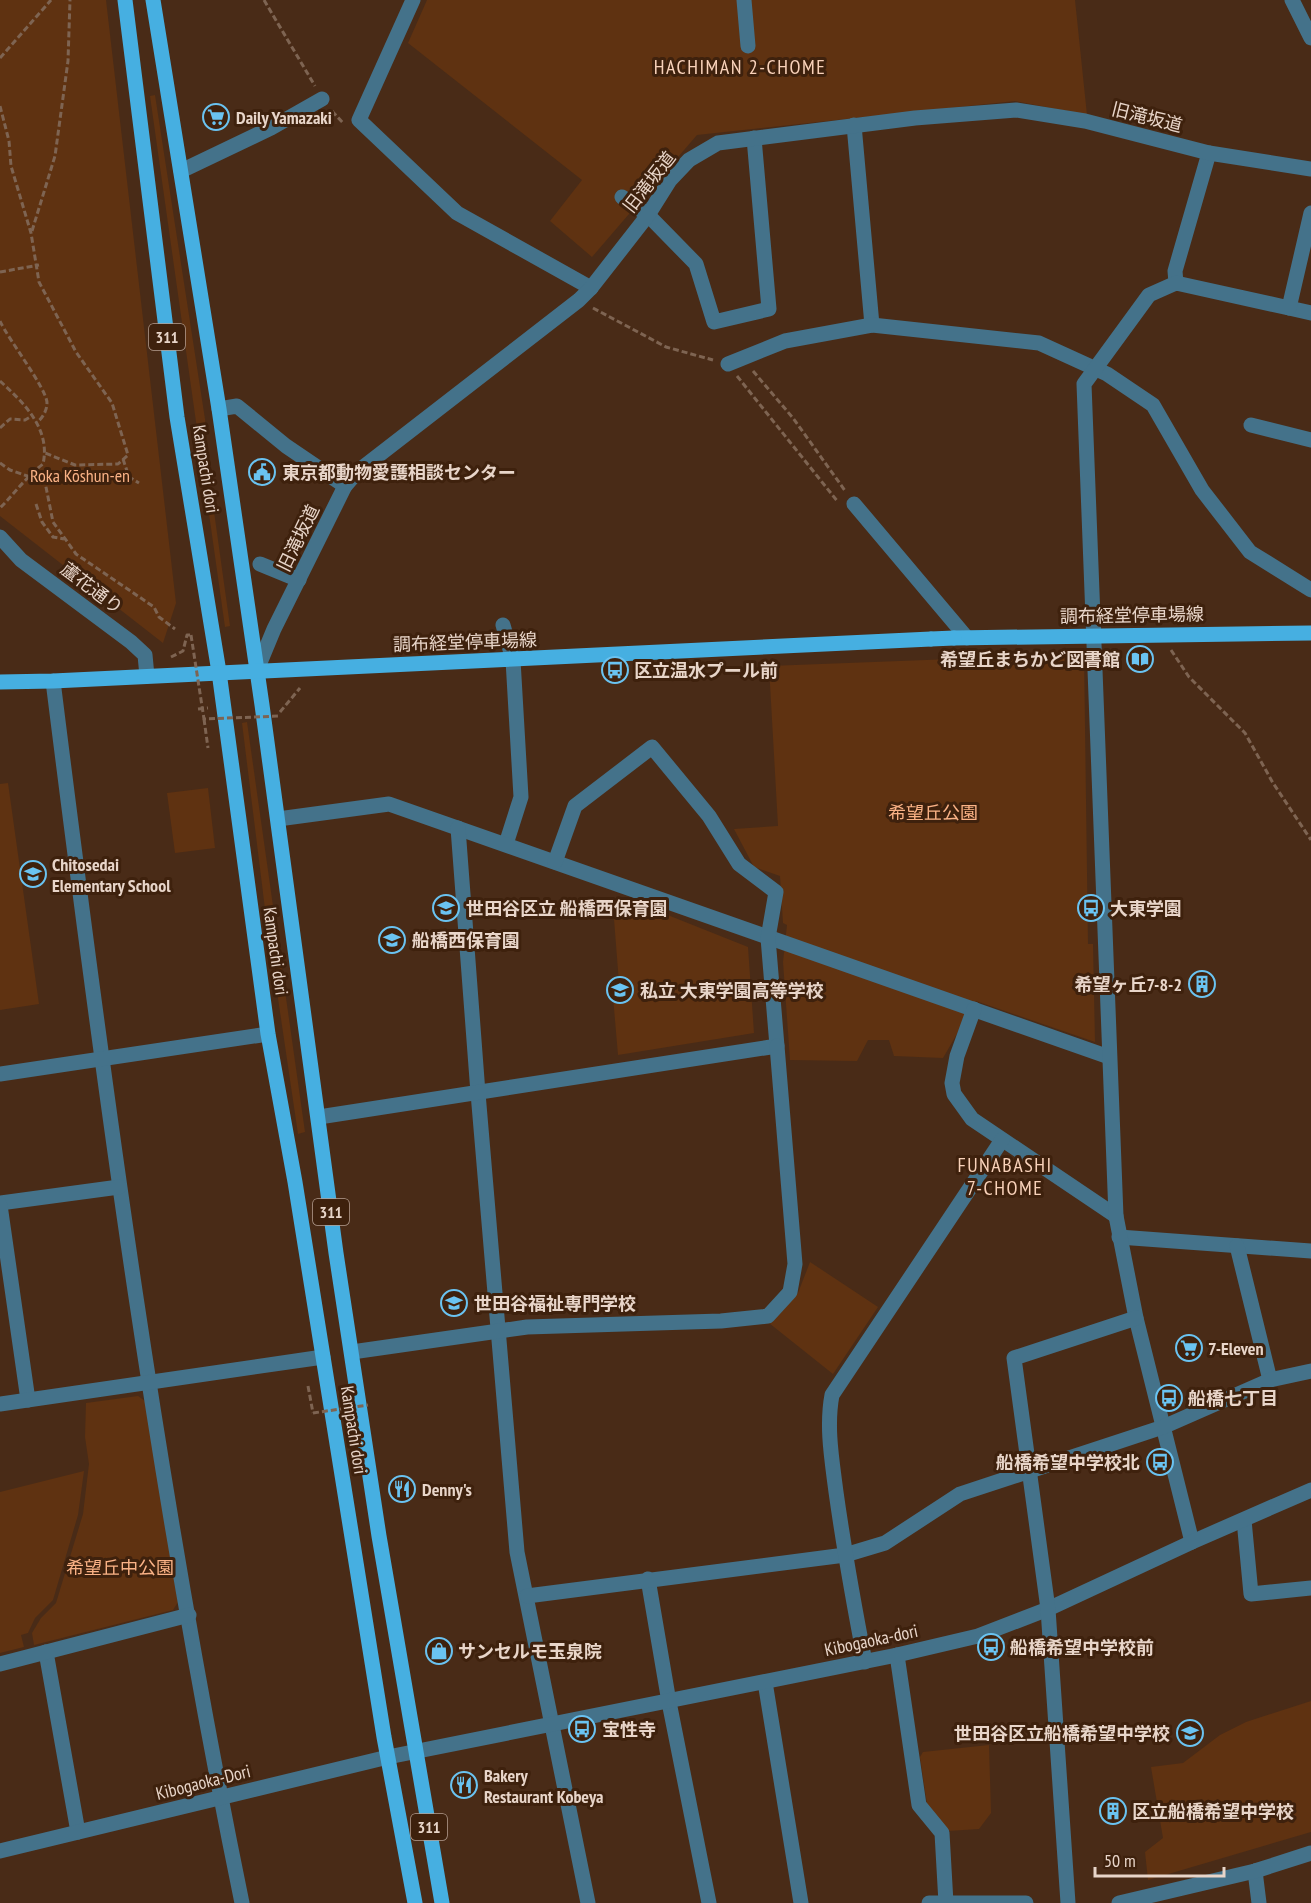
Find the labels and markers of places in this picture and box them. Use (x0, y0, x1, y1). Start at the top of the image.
supermarket icon: Daily Yamazaki (201, 102, 231, 132)
place label: Daily Yamazaki (236, 106, 332, 129)
public building icon: 東京都動物愛護相談センター (247, 457, 277, 487)
place label: 東京都動物愛護相談センター (282, 461, 516, 484)
library icon: 希望丘まちかど図書館 (1125, 644, 1155, 674)
place label: 希望丘まちかど図書館 (940, 648, 1120, 671)
bus stop icon: 区立温水プール前 (600, 655, 630, 685)
place label: 区立温水プール前 (634, 659, 778, 682)
place label: Chitosedai Elementary School (52, 853, 171, 897)
school or university icon: Chitosedai Elementary School (18, 859, 48, 889)
school or university icon: 世田谷区立 船橋西保育園 (431, 893, 461, 923)
bus stop icon: 大東学園 (1076, 893, 1106, 923)
place label: 世田谷区立 船橋西保育園 (466, 897, 668, 920)
place label: 大東学園 (1110, 897, 1182, 920)
school or university icon: 船橋西保育園 (377, 925, 407, 955)
place label: 船橋西保育園 (412, 929, 520, 952)
building icon: 希望ヶ丘7-8-2 (1187, 969, 1217, 999)
place label: 希望ヶ丘7-8-2 (1074, 973, 1182, 996)
school or university icon: 私立 大東学園高等学校 (605, 975, 635, 1005)
place label: 私立 大東学園高等学校 (640, 979, 824, 1002)
school or university icon: 世田谷福祉専門学校 (439, 1288, 469, 1318)
place label: 世田谷福祉専門学校 (474, 1292, 636, 1315)
supermarket icon: 7-Eleven (1174, 1333, 1204, 1363)
place label: 7-Eleven (1208, 1337, 1264, 1360)
bus stop icon: 船橋七丁目 (1154, 1383, 1184, 1413)
place label: 船橋七丁目 (1188, 1387, 1278, 1410)
bus stop icon: 船橋希望中学校北 (1145, 1447, 1175, 1477)
place label: 船橋希望中学校北 (996, 1451, 1140, 1474)
restaurant icon: Denny's (387, 1474, 417, 1504)
place label: Denny's (422, 1478, 472, 1501)
bus stop icon: 船橋希望中学校前 (976, 1632, 1006, 1662)
shop icon: サンセルモ玉泉院 (424, 1636, 454, 1666)
place label: 船橋希望中学校前 (1010, 1636, 1154, 1659)
place label: サンセルモ玉泉院 (458, 1640, 602, 1663)
bus stop icon: 宝性寺 (567, 1714, 597, 1744)
place label: 宝性寺 (602, 1718, 656, 1741)
school or university icon: 世田谷区立船橋希望中学校 (1175, 1718, 1205, 1748)
place label: 世田谷区立船橋希望中学校 (954, 1722, 1170, 1745)
place label: Bakery Restaurant Kobeya (484, 1764, 604, 1808)
restaurant icon: Bakery Restaurant Kobeya (449, 1770, 479, 1800)
building icon: 区立船橋希望中学校 (1098, 1796, 1128, 1826)
place label: 区立船橋希望中学校 (1132, 1800, 1294, 1823)

